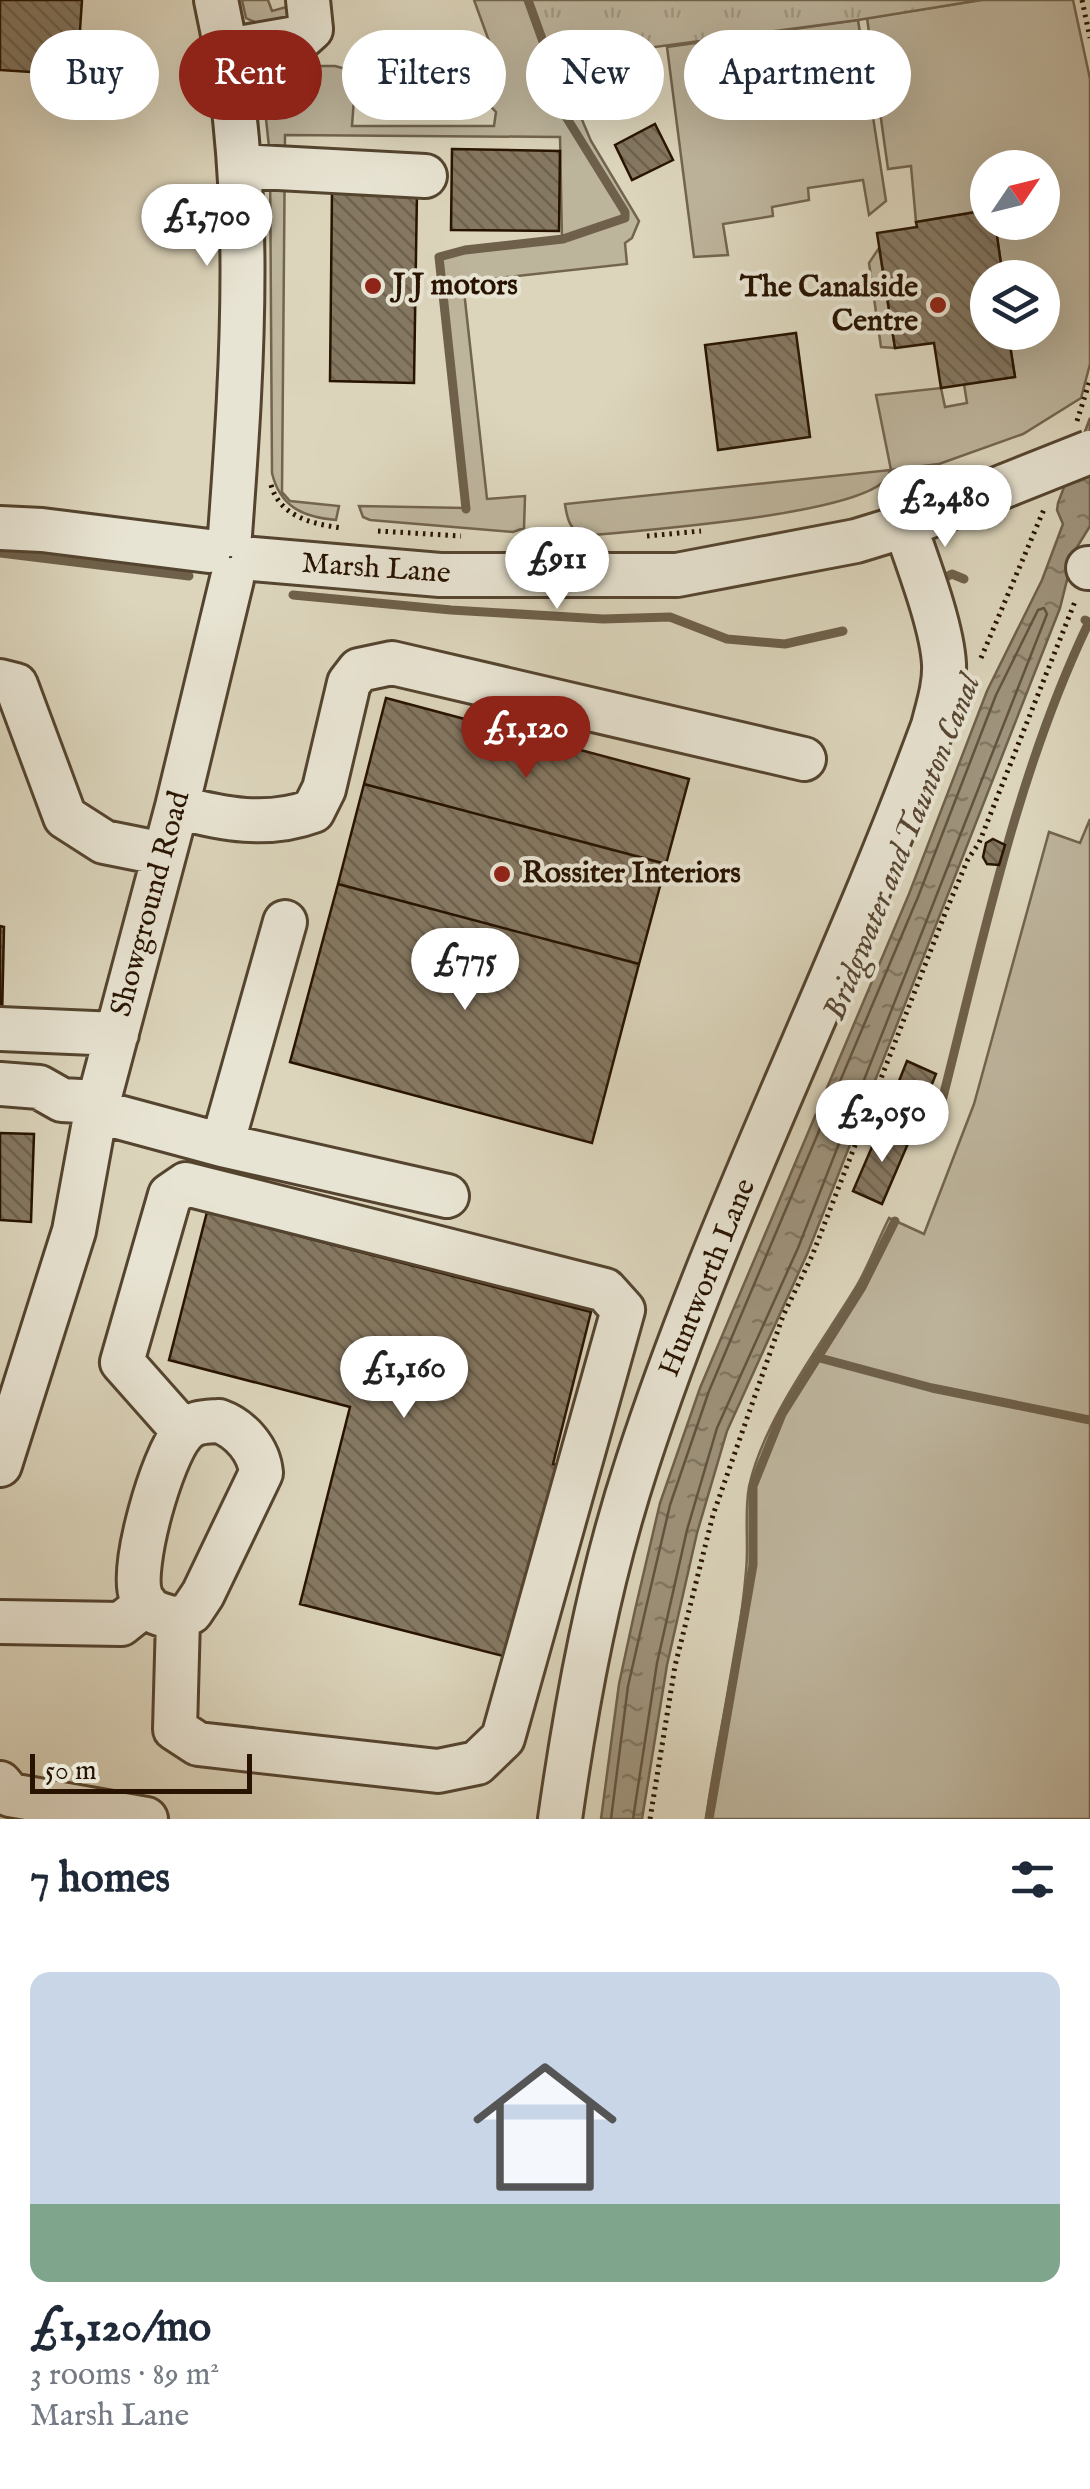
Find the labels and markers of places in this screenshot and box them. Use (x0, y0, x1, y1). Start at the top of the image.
pin: £1,700 (126, 184, 288, 269)
place label: J J motors (389, 267, 518, 305)
place label: The Canalside Centre (739, 269, 918, 341)
marker: J J motors (362, 275, 384, 297)
marker: The Canalside Centre (927, 294, 949, 316)
pin: £2,480 (864, 465, 1026, 550)
pin: £911 (498, 527, 616, 612)
pin: £1,120 (445, 696, 607, 781)
place label: Rossiter Interiors (522, 855, 741, 893)
marker: Rossiter Interiors (491, 863, 513, 885)
pin: £775 (406, 928, 524, 1013)
pin: £2,050 (801, 1080, 963, 1165)
pin: £1,160 (323, 1336, 485, 1421)

